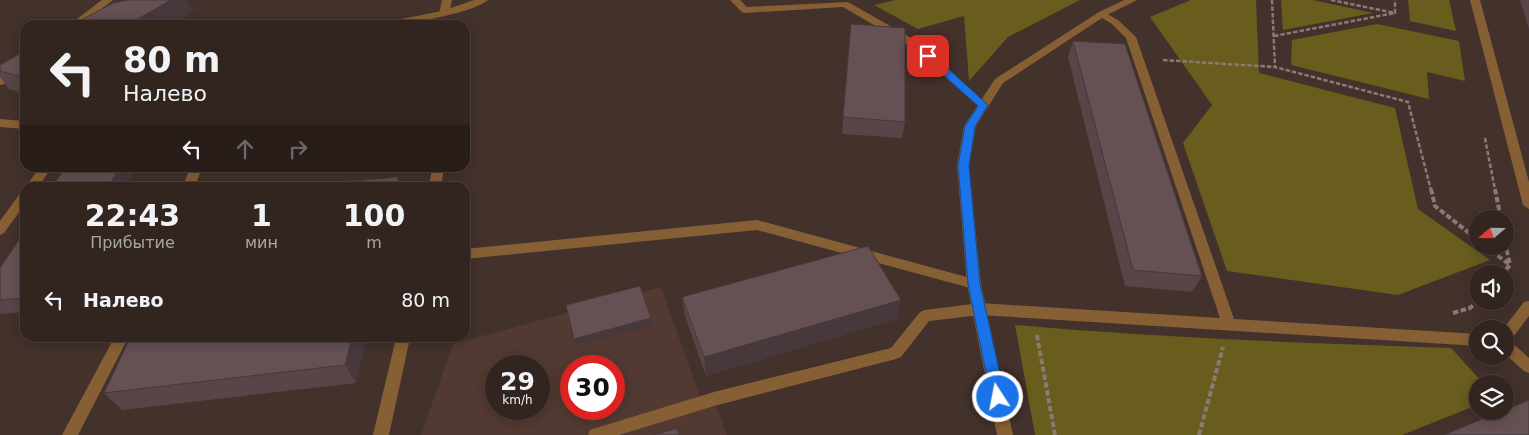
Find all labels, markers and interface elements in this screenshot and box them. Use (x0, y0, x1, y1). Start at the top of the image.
pin (907, 35, 949, 77)
icon: left (40, 40, 105, 105)
text: 80 m (123, 40, 220, 80)
icon: arrive (914, 42, 942, 70)
text: Налево (123, 81, 207, 106)
icon: left (178, 135, 206, 163)
icon: ahead (231, 135, 259, 163)
icon: right (284, 135, 312, 163)
text: 22:43 (85, 198, 180, 233)
text: 1 (251, 198, 272, 233)
text: 100 (343, 198, 405, 233)
north arrow (1469, 210, 1514, 255)
map controls (1469, 210, 1514, 420)
text: Прибытие (90, 233, 175, 252)
text: мин (245, 233, 278, 252)
text: m (366, 233, 382, 252)
button: sound (1469, 265, 1514, 310)
icon: left (40, 286, 68, 314)
text: Налево (83, 289, 164, 311)
text: 80 m (401, 289, 450, 311)
button: search (1469, 320, 1514, 365)
speed limit sign: 30 (560, 355, 625, 420)
text: 29 (500, 367, 535, 396)
position arrow (971, 370, 1023, 422)
button: layers (1469, 375, 1514, 420)
text: km/h (502, 393, 533, 407)

